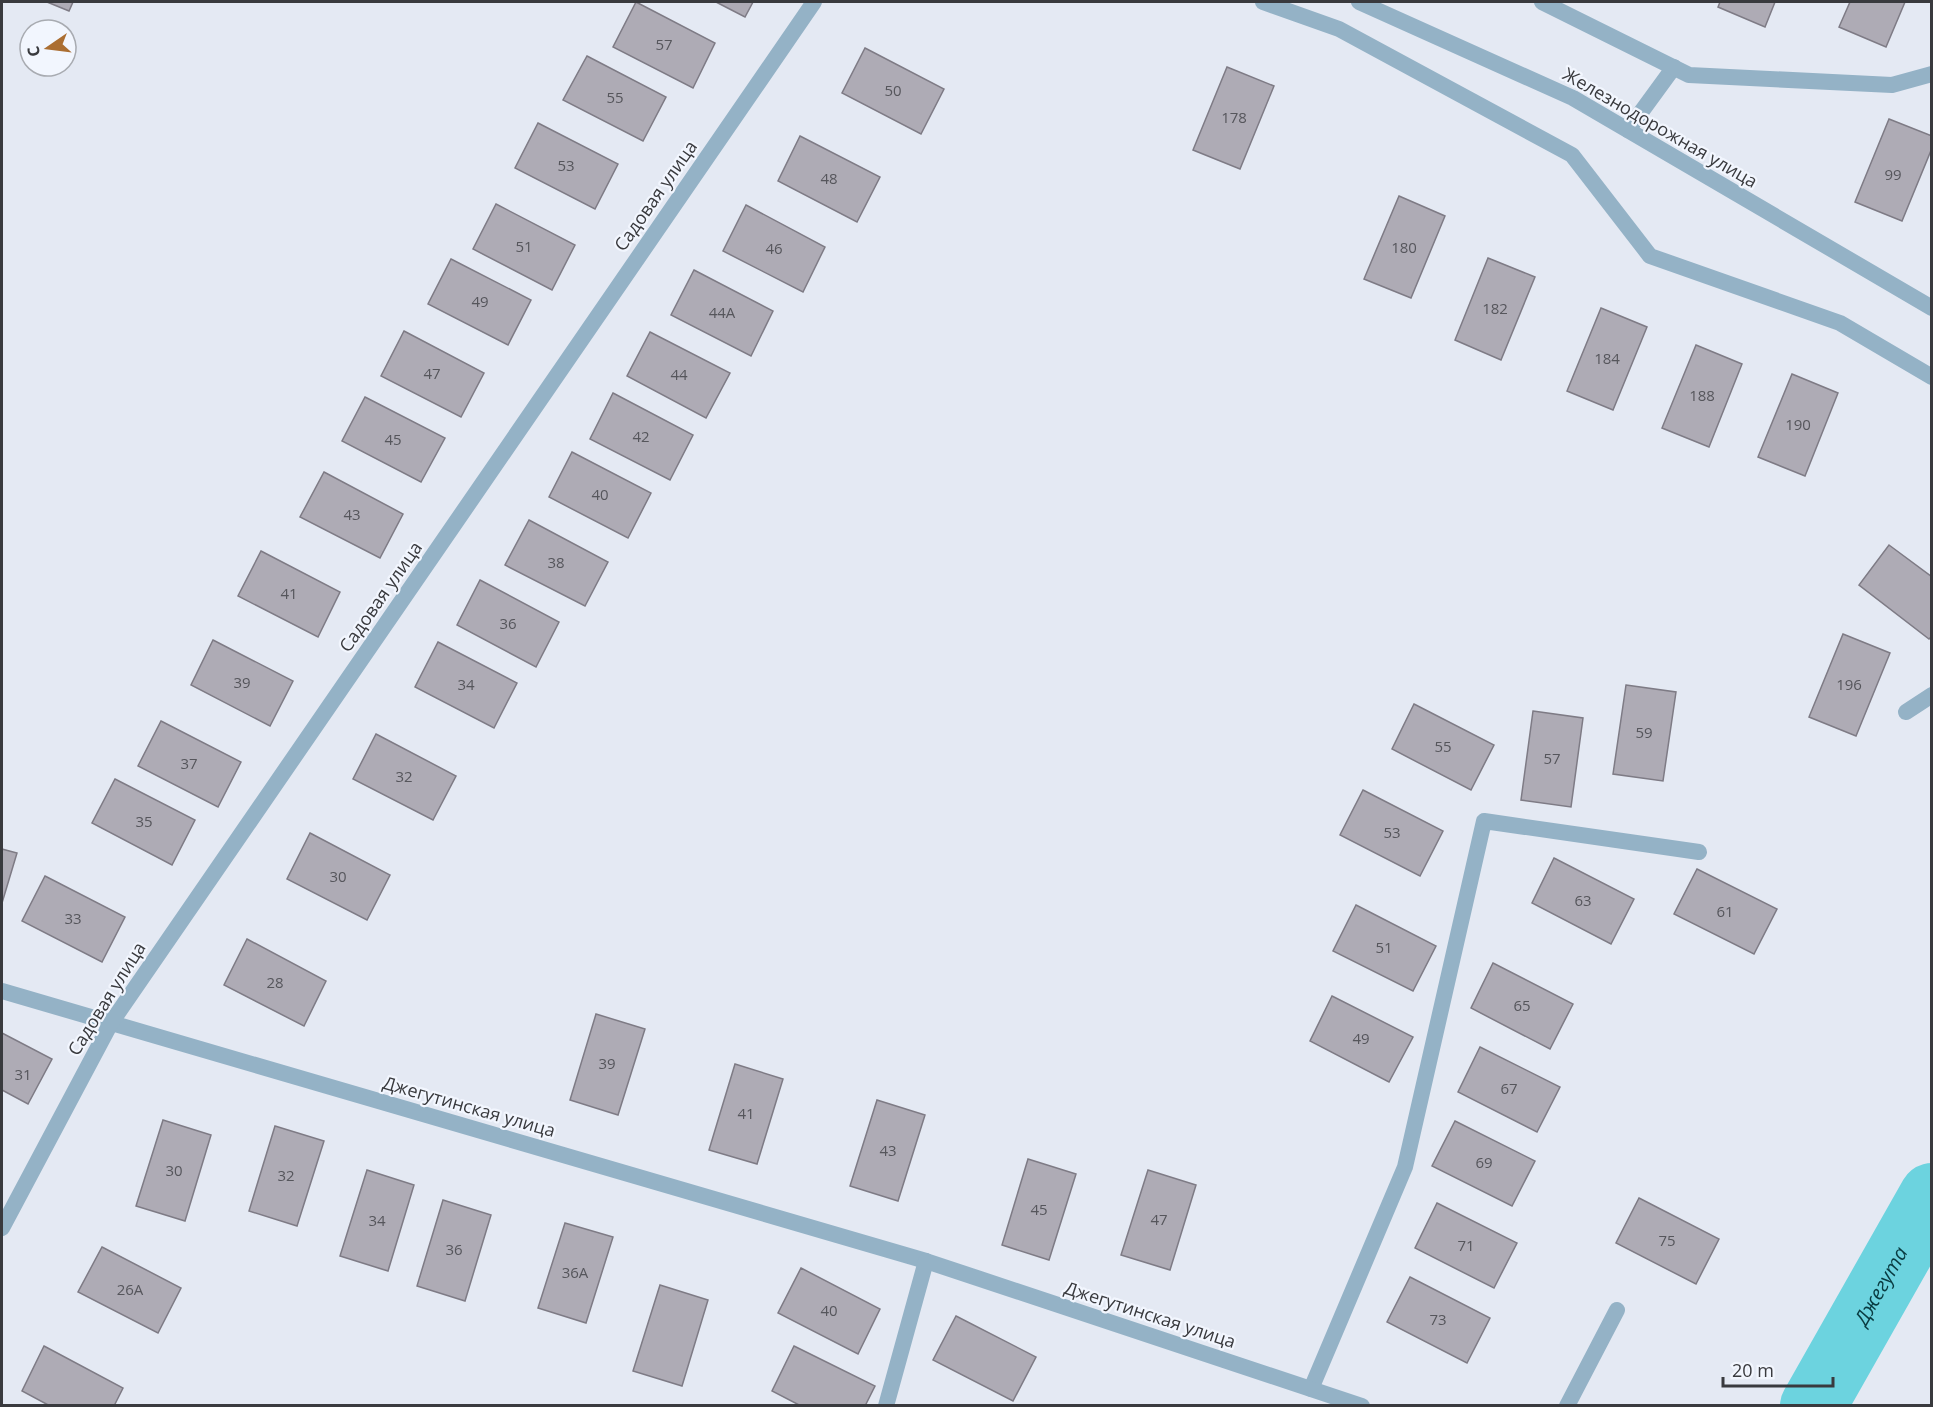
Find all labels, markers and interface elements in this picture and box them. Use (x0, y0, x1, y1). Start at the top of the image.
north arrow (18, 18, 78, 78)
house number: 57 (655, 34, 673, 54)
text: С (22, 44, 45, 59)
street label: Железнодорожная улица (1559, 62, 1762, 193)
house number: 50 (884, 80, 902, 100)
house number: 55 (606, 87, 624, 107)
house number: 178 (1221, 107, 1247, 127)
street label: Садовая улица (608, 135, 702, 255)
house number: 53 (557, 155, 575, 175)
house number: 99 (1884, 164, 1902, 184)
house number: 48 (820, 168, 838, 188)
house number: 51 (515, 236, 533, 256)
house number: 180 (1391, 237, 1417, 257)
house number: 46 (765, 238, 783, 258)
house number: 49 (471, 291, 489, 311)
house number: 182 (1482, 298, 1508, 318)
house number: 44А (709, 302, 736, 322)
house number: 184 (1594, 348, 1620, 368)
house number: 47 (423, 363, 441, 383)
house number: 44 (670, 364, 688, 384)
house number: 188 (1689, 385, 1715, 405)
house number: 190 (1785, 414, 1811, 434)
house number: 42 (632, 426, 650, 446)
house number: 45 (384, 429, 402, 449)
house number: 40 (591, 484, 609, 504)
house number: 43 (343, 504, 361, 524)
street label: Садовая улица (333, 536, 427, 656)
house number: 38 (547, 552, 565, 572)
house number: 41 (280, 583, 298, 603)
house number: 36 (499, 613, 517, 633)
house number: 39 (233, 672, 251, 692)
house number: 34 (457, 674, 475, 694)
house number: 196 (1836, 674, 1862, 694)
house number: 59 (1635, 722, 1653, 742)
house number: 55 (1434, 736, 1452, 756)
house number: 57 (1543, 748, 1561, 768)
house number: 37 (180, 753, 198, 773)
house number: 32 (395, 766, 413, 786)
house number: 35 (135, 811, 153, 831)
house number: 53 (1383, 822, 1401, 842)
house number: 30 (329, 866, 347, 886)
house number: 63 (1574, 890, 1592, 910)
house number: 61 (1716, 901, 1734, 921)
house number: 33 (64, 908, 82, 928)
street label: Садовая улица (62, 937, 151, 1060)
house number: 51 (1375, 937, 1393, 957)
house number: 28 (266, 972, 284, 992)
house number: 65 (1513, 995, 1531, 1015)
house number: 49 (1352, 1028, 1370, 1048)
house number: 39 (598, 1053, 616, 1073)
house number: 31 (14, 1064, 32, 1084)
street label: Джегутинская улица (380, 1070, 558, 1142)
house number: 67 (1500, 1078, 1518, 1098)
house number: 41 (737, 1103, 755, 1123)
house number: 43 (879, 1140, 897, 1160)
house number: 69 (1475, 1152, 1493, 1172)
house number: 30 (165, 1160, 183, 1180)
house number: 32 (277, 1165, 295, 1185)
house number: 45 (1030, 1199, 1048, 1219)
house number: 47 (1150, 1209, 1168, 1229)
house number: 34 (368, 1210, 386, 1230)
house number: 75 (1658, 1230, 1676, 1250)
house number: 71 (1457, 1235, 1475, 1255)
house number: 36 (445, 1239, 463, 1259)
water label: Джегута (1847, 1242, 1914, 1332)
house number: 36А (562, 1262, 589, 1282)
street label: Джегутинская улица (1062, 1275, 1239, 1353)
house number: 26А (117, 1279, 144, 1299)
house number: 40 (820, 1300, 838, 1320)
house number: 73 (1429, 1309, 1447, 1329)
scale bar (1723, 1350, 1832, 1388)
text: 20 m (1732, 1358, 1774, 1382)

